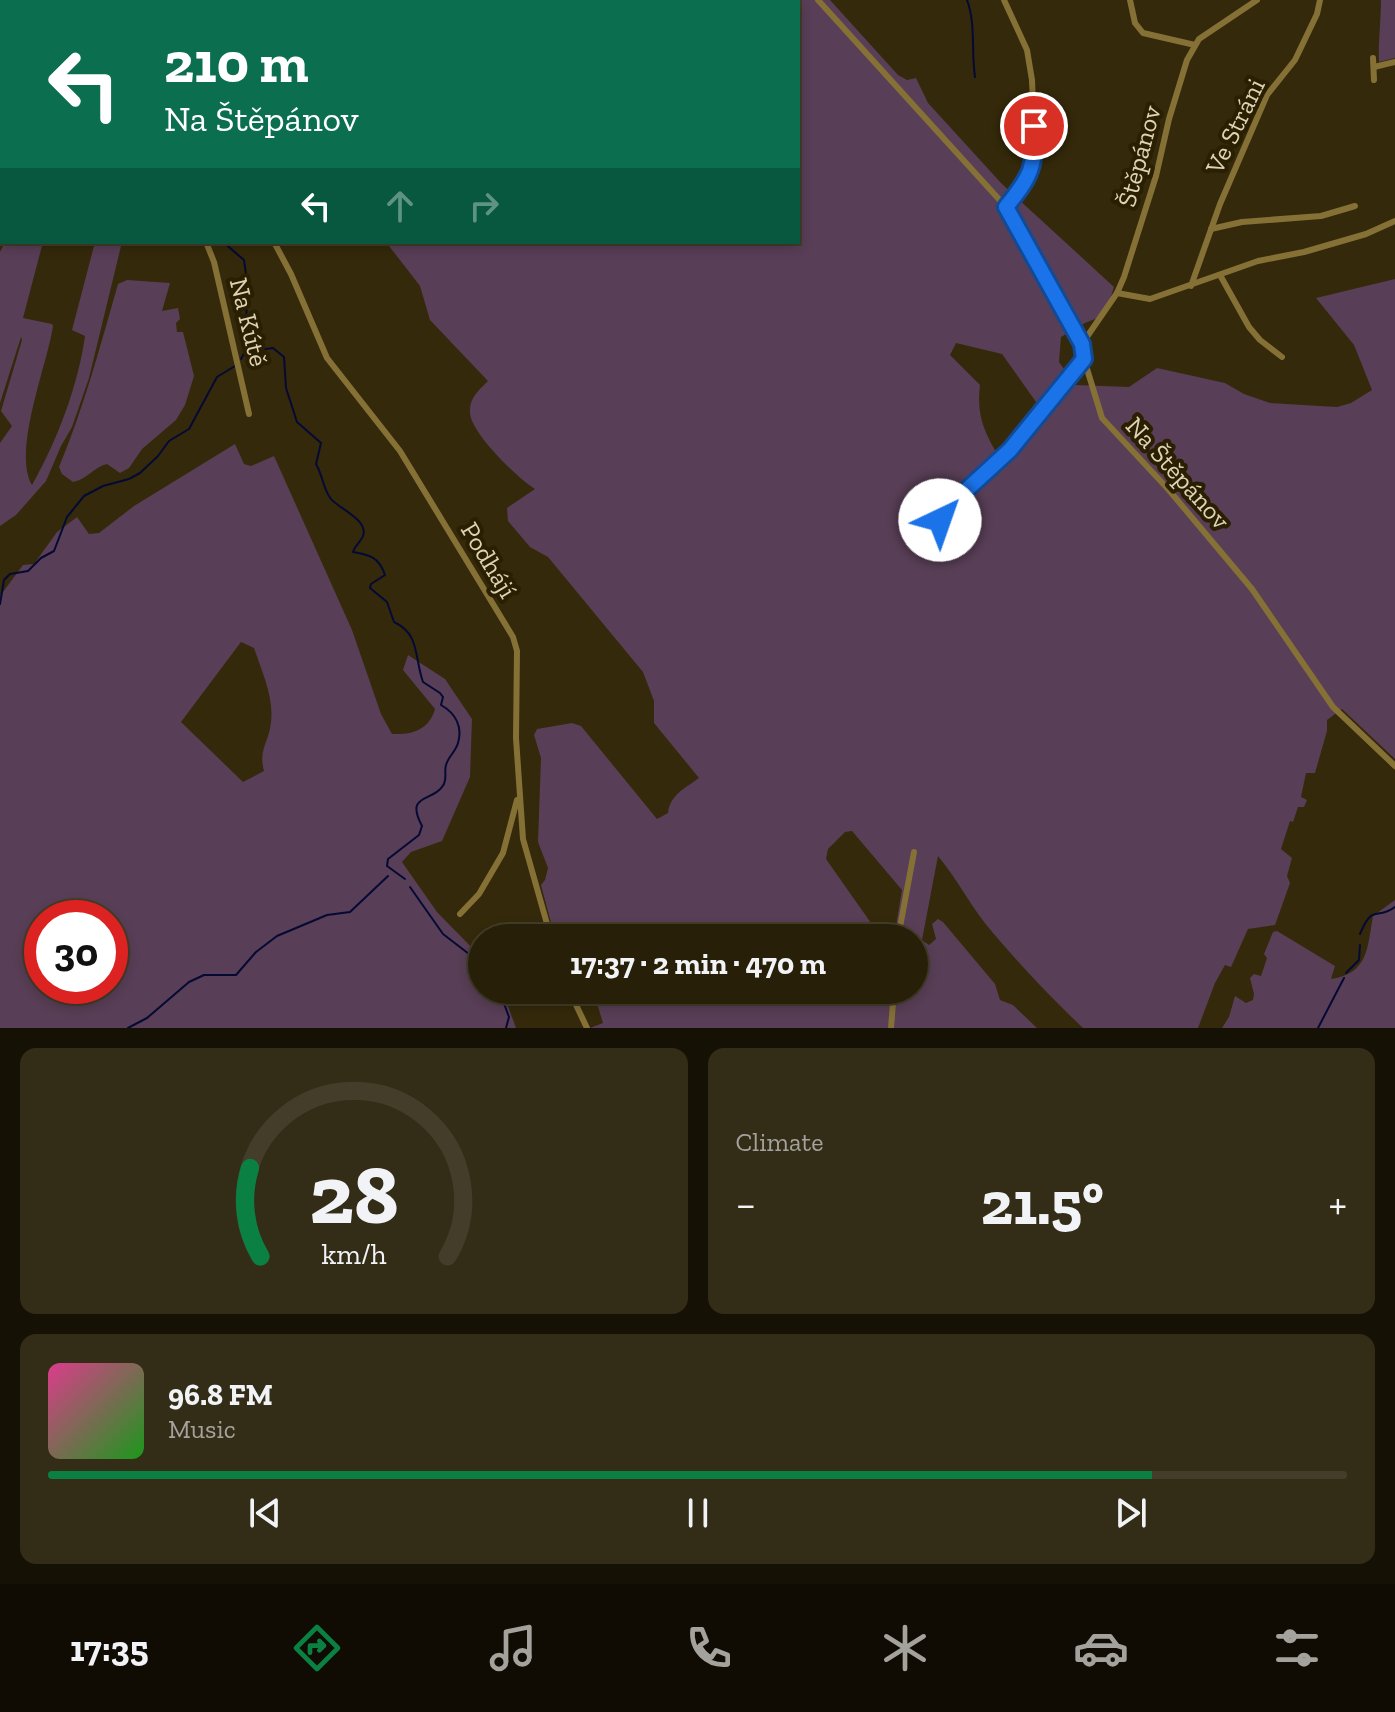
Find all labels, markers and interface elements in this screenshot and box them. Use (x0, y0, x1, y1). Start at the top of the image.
text: 210 m (164, 29, 308, 96)
icon: left (32, 32, 136, 136)
street label: Ve Stráni (1198, 73, 1272, 180)
pin (1000, 92, 1068, 160)
text: Na Štěpánov (164, 97, 359, 140)
street label: Štěpánov (1110, 102, 1168, 210)
icon: arrive (1012, 104, 1056, 148)
icon: left (294, 184, 338, 228)
icon: ahead (378, 184, 422, 228)
icon: right (462, 184, 506, 228)
street label: Na Kútě (223, 274, 275, 370)
street label: Na Štěpánov (1119, 410, 1237, 536)
position arrow (898, 478, 982, 562)
street label: Podhájí (454, 516, 524, 604)
speed limit sign: 30 (24, 900, 128, 1004)
text: 17:37 · 2 min · 470 m (570, 946, 826, 982)
text: Climate (736, 1126, 823, 1158)
text: 28 (309, 1144, 399, 1244)
text: 21.5° (981, 1167, 1104, 1239)
text: − (736, 1177, 756, 1230)
text: + (1328, 1177, 1347, 1230)
text: km/h (321, 1237, 386, 1271)
text: 96.8 FM (168, 1377, 273, 1413)
text: Music (168, 1413, 236, 1445)
icon: previous (243, 1491, 287, 1535)
icon: pause (676, 1491, 720, 1535)
icon: next (1109, 1491, 1153, 1535)
icon: directions (289, 1620, 345, 1676)
icon: music (485, 1620, 541, 1676)
icon: phone (681, 1620, 737, 1676)
icon: climate (877, 1620, 933, 1676)
icon: car (1073, 1620, 1129, 1676)
icon: filters (1269, 1620, 1325, 1676)
text: 17:35 (70, 1627, 149, 1670)

